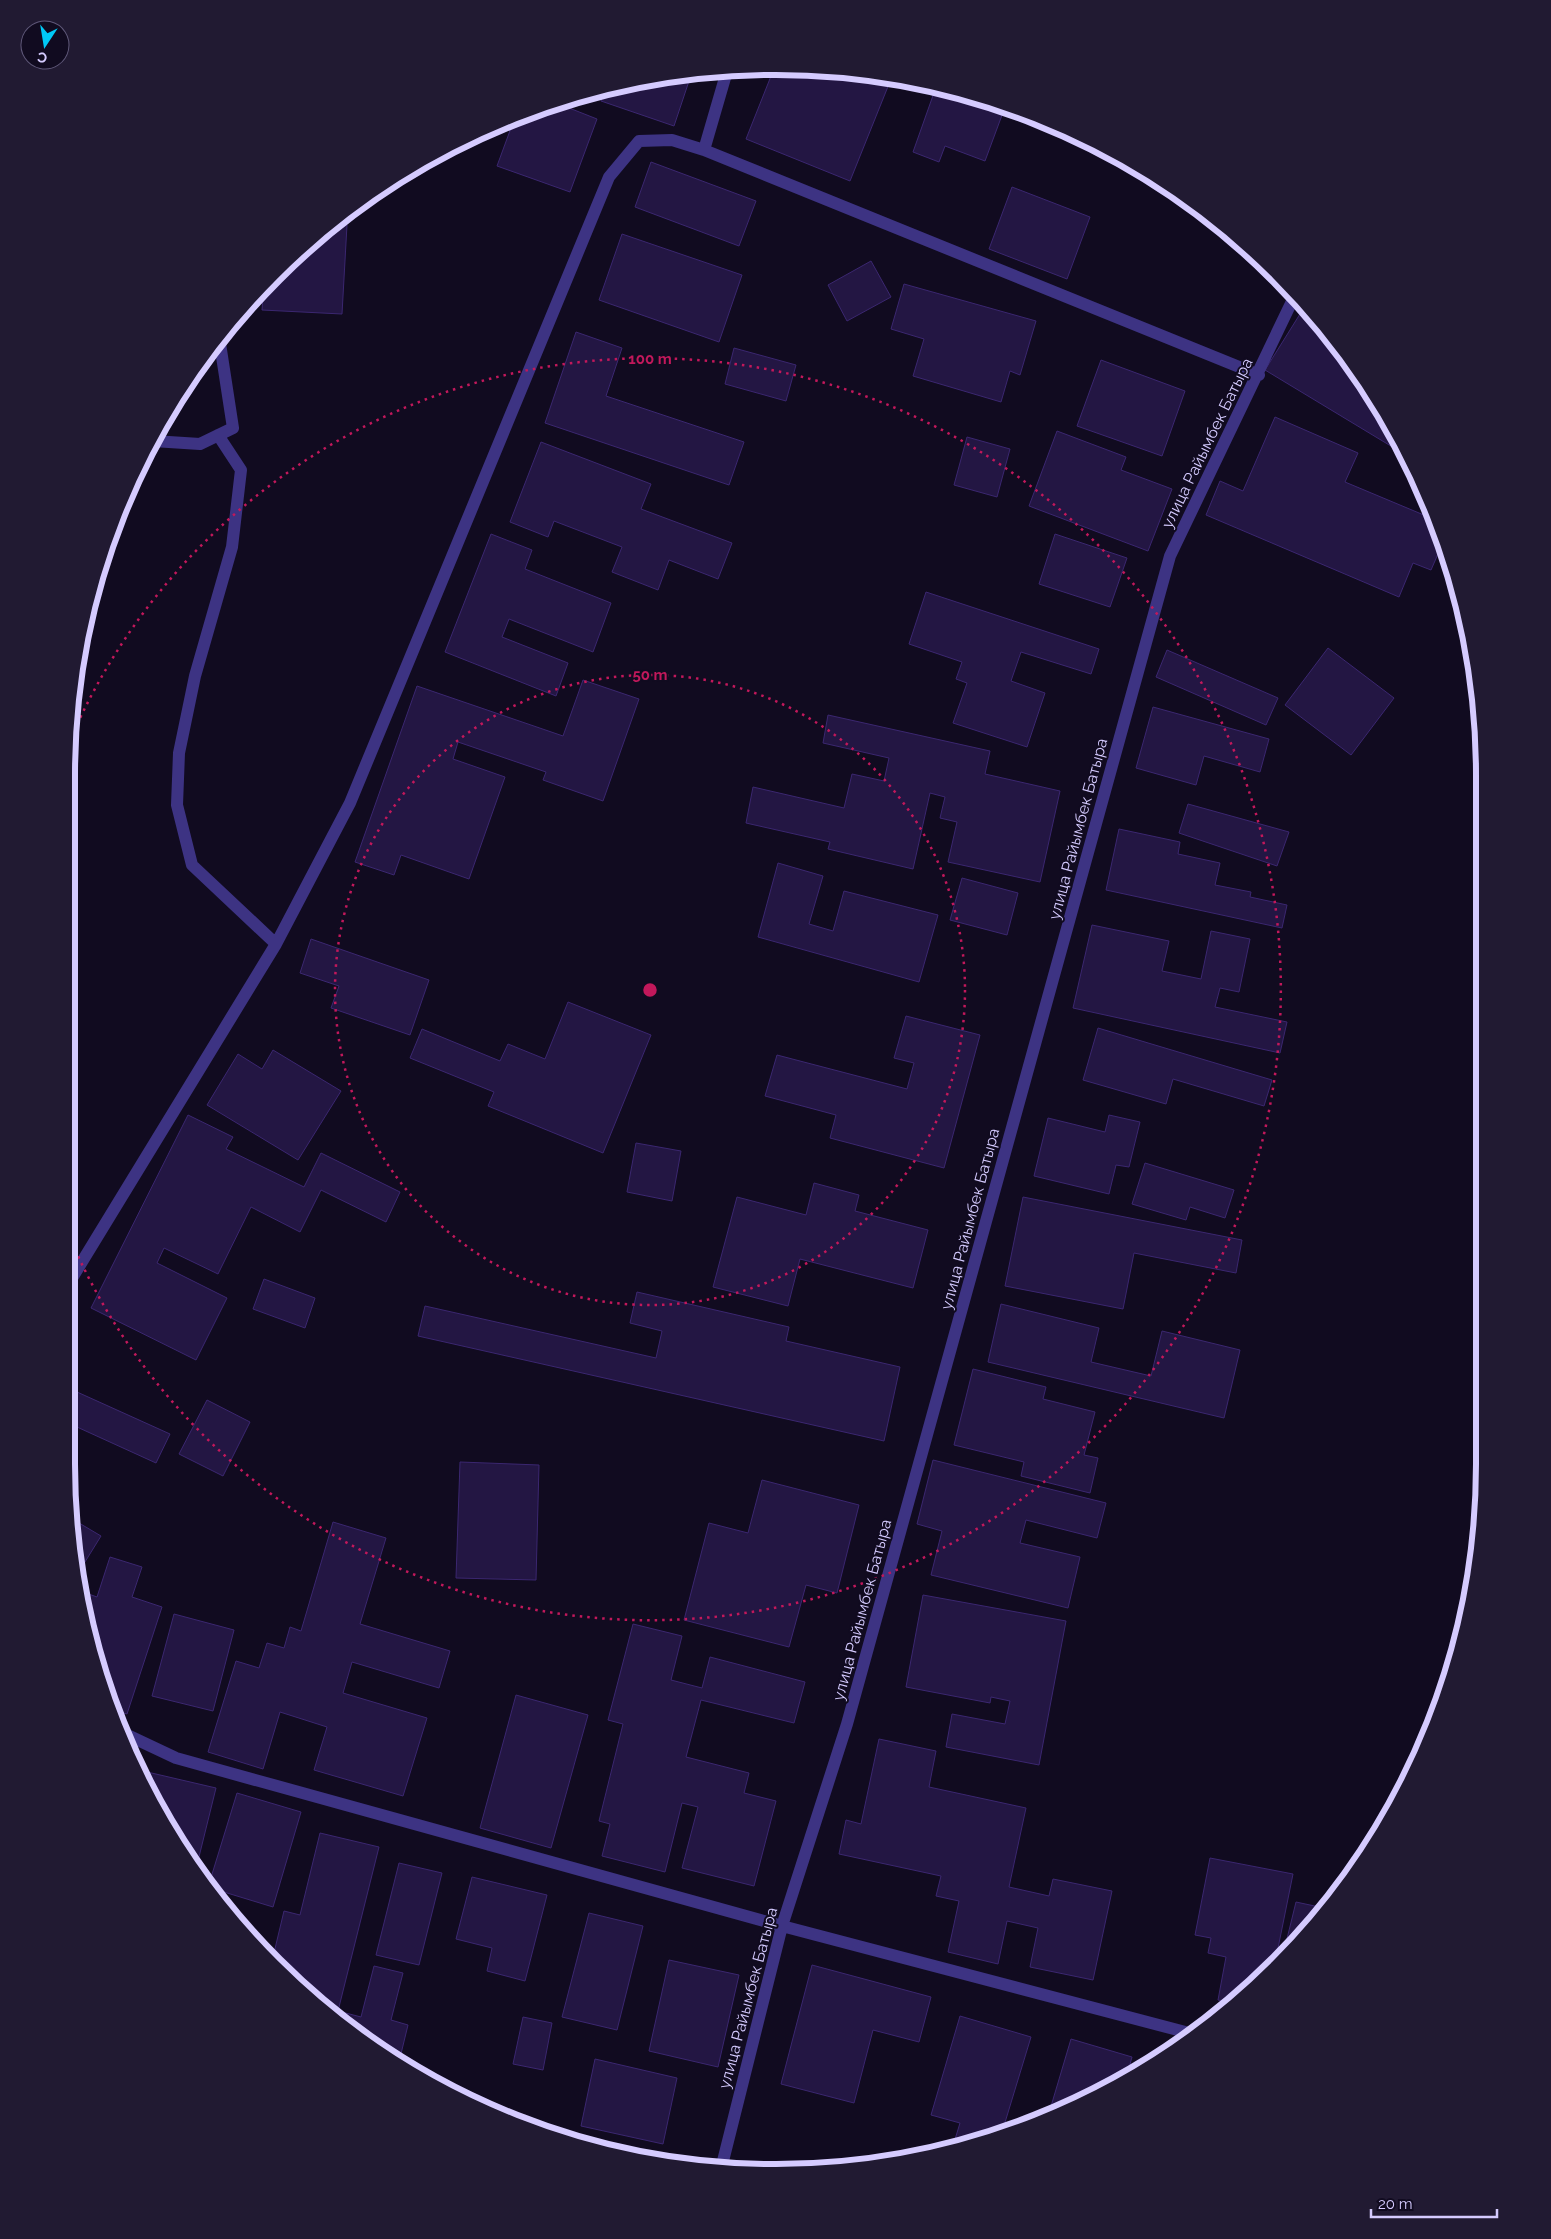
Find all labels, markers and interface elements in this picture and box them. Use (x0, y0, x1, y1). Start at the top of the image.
north arrow (20, 20, 70, 70)
text: С (36, 49, 49, 67)
text: 100 m (628, 350, 672, 368)
street label: улица Райымбек Батыра (1157, 355, 1257, 531)
text: 50 m (632, 666, 668, 684)
street label: улица Райымбек Батыра (1045, 736, 1111, 922)
centre of rings (641, 981, 659, 999)
street label: улица Райымбек Батыра (937, 1126, 1003, 1312)
street label: улица Райымбек Батыра (829, 1517, 895, 1703)
street label: улица Райымбек Батыра (715, 1905, 781, 2091)
scale bar (1371, 2186, 1497, 2218)
text: 20 m (1378, 2195, 1413, 2213)

